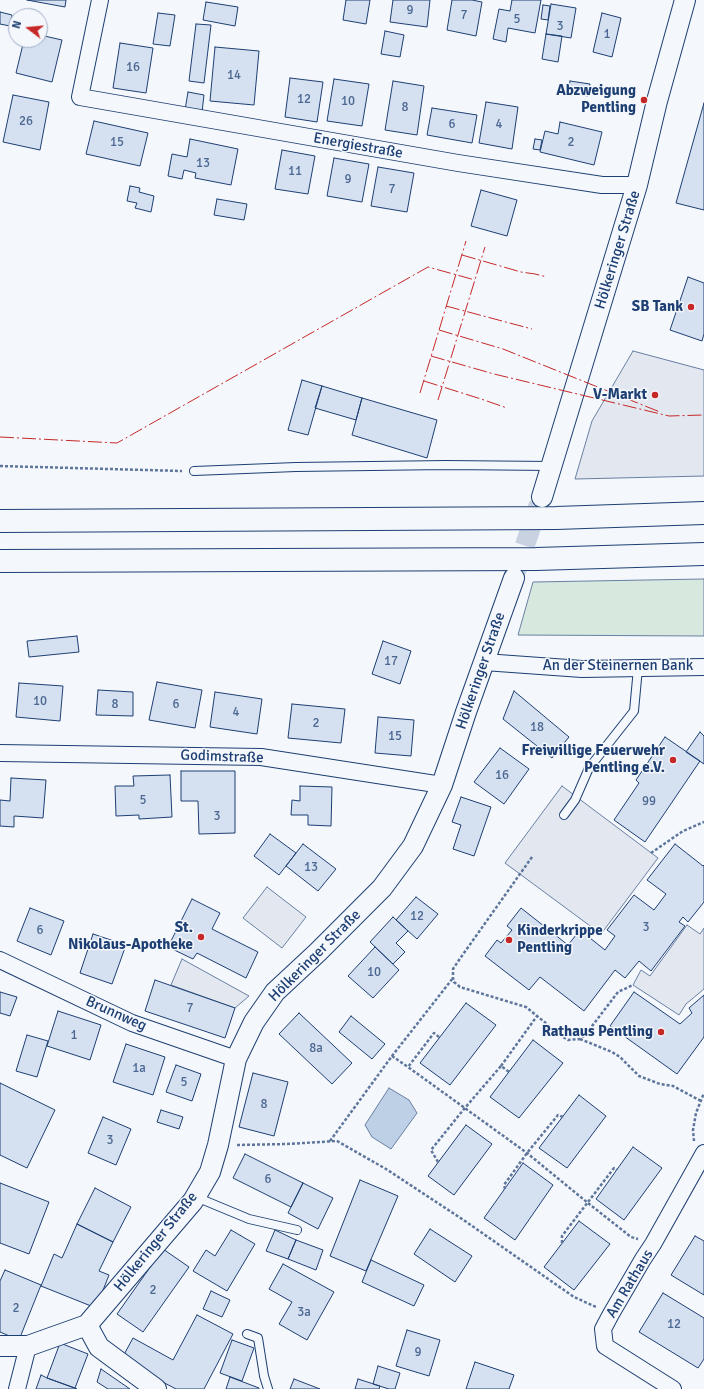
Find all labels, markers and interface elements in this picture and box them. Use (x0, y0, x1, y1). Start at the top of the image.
house number: 9 (406, 3, 414, 19)
north arrow (8, 8, 48, 48)
house number: 7 (460, 8, 468, 24)
house number: 5 (513, 12, 521, 28)
text: N (10, 19, 24, 30)
house number: 3 (556, 19, 564, 35)
house number: 1 (603, 27, 611, 43)
house number: 16 (126, 60, 140, 76)
house number: 14 (227, 68, 241, 84)
place label: Abzweigung Pentling (556, 82, 636, 117)
house number: 12 (297, 92, 311, 108)
house number: 10 (341, 94, 355, 110)
marker: Abzweigung Pentling (639, 95, 649, 105)
house number: 8 (401, 100, 409, 116)
house number: 26 (19, 114, 33, 130)
house number: 6 (448, 117, 456, 133)
house number: 4 (495, 117, 503, 133)
street label: Energiestraße (312, 129, 404, 163)
house number: 15 (110, 135, 124, 151)
house number: 2 (567, 135, 575, 151)
house number: 13 (196, 156, 210, 172)
house number: 11 (288, 164, 302, 180)
house number: 9 (344, 172, 352, 188)
house number: 7 (388, 182, 396, 198)
street label: Hölkeringer Straße (591, 189, 645, 311)
place label: SB Tank (632, 298, 683, 316)
marker: SB Tank (686, 302, 696, 312)
place label: V-Markt (593, 386, 647, 404)
marker: V-Markt (650, 390, 660, 400)
street label: Hölkeringer Straße (452, 610, 510, 732)
house number: 17 (384, 654, 398, 670)
street label: An der Steinernen Bank (543, 657, 693, 675)
house number: 10 (33, 694, 47, 710)
house number: 8 (111, 697, 119, 713)
house number: 6 (172, 697, 180, 713)
house number: 4 (232, 705, 240, 721)
house number: 2 (312, 716, 320, 732)
house number: 18 (530, 720, 544, 736)
house number: 15 (388, 729, 402, 745)
place label: Freiwillige Feuerwehr Pentling e.V. (522, 742, 665, 777)
street label: Godimstraße (180, 747, 264, 767)
marker: Freiwillige Feuerwehr Pentling e.V. (668, 755, 678, 765)
house number: 16 (495, 768, 509, 784)
house number: 5 (139, 793, 147, 809)
house number: 99 (642, 794, 656, 810)
house number: 3 (213, 809, 221, 825)
house number: 13 (304, 860, 318, 876)
street label: Hölkeringer Straße (265, 906, 365, 1006)
house number: 12 (410, 909, 424, 925)
place label: St. Nikolaus-Apotheke (68, 919, 193, 954)
house number: 3 (642, 920, 650, 936)
place label: Kinderkrippe Pentling (517, 922, 603, 957)
house number: 6 (36, 923, 44, 939)
marker: St. Nikolaus-Apotheke (196, 932, 206, 942)
marker: Kinderkrippe Pentling (504, 935, 514, 945)
house number: 10 (367, 965, 381, 981)
street label: Brunnweg (83, 993, 149, 1035)
house number: 7 (186, 1001, 194, 1017)
place label: Rathaus Pentling (542, 1023, 653, 1041)
marker: Rathaus Pentling (656, 1027, 666, 1037)
house number: 1 (70, 1028, 78, 1044)
house number: 8a (309, 1041, 323, 1057)
house number: 1a (132, 1061, 146, 1077)
house number: 5 (180, 1075, 188, 1091)
house number: 8 (260, 1097, 268, 1113)
house number: 3 (106, 1133, 114, 1149)
house number: 6 (264, 1172, 272, 1188)
street label: Hölkeringer Straße (110, 1189, 202, 1295)
street label: Am Rathaus (603, 1247, 657, 1321)
house number: 2 (149, 1283, 157, 1299)
house number: 2 (12, 1301, 20, 1317)
house number: 3a (297, 1305, 311, 1321)
house number: 12 (667, 1317, 681, 1333)
house number: 9 (414, 1345, 422, 1361)

